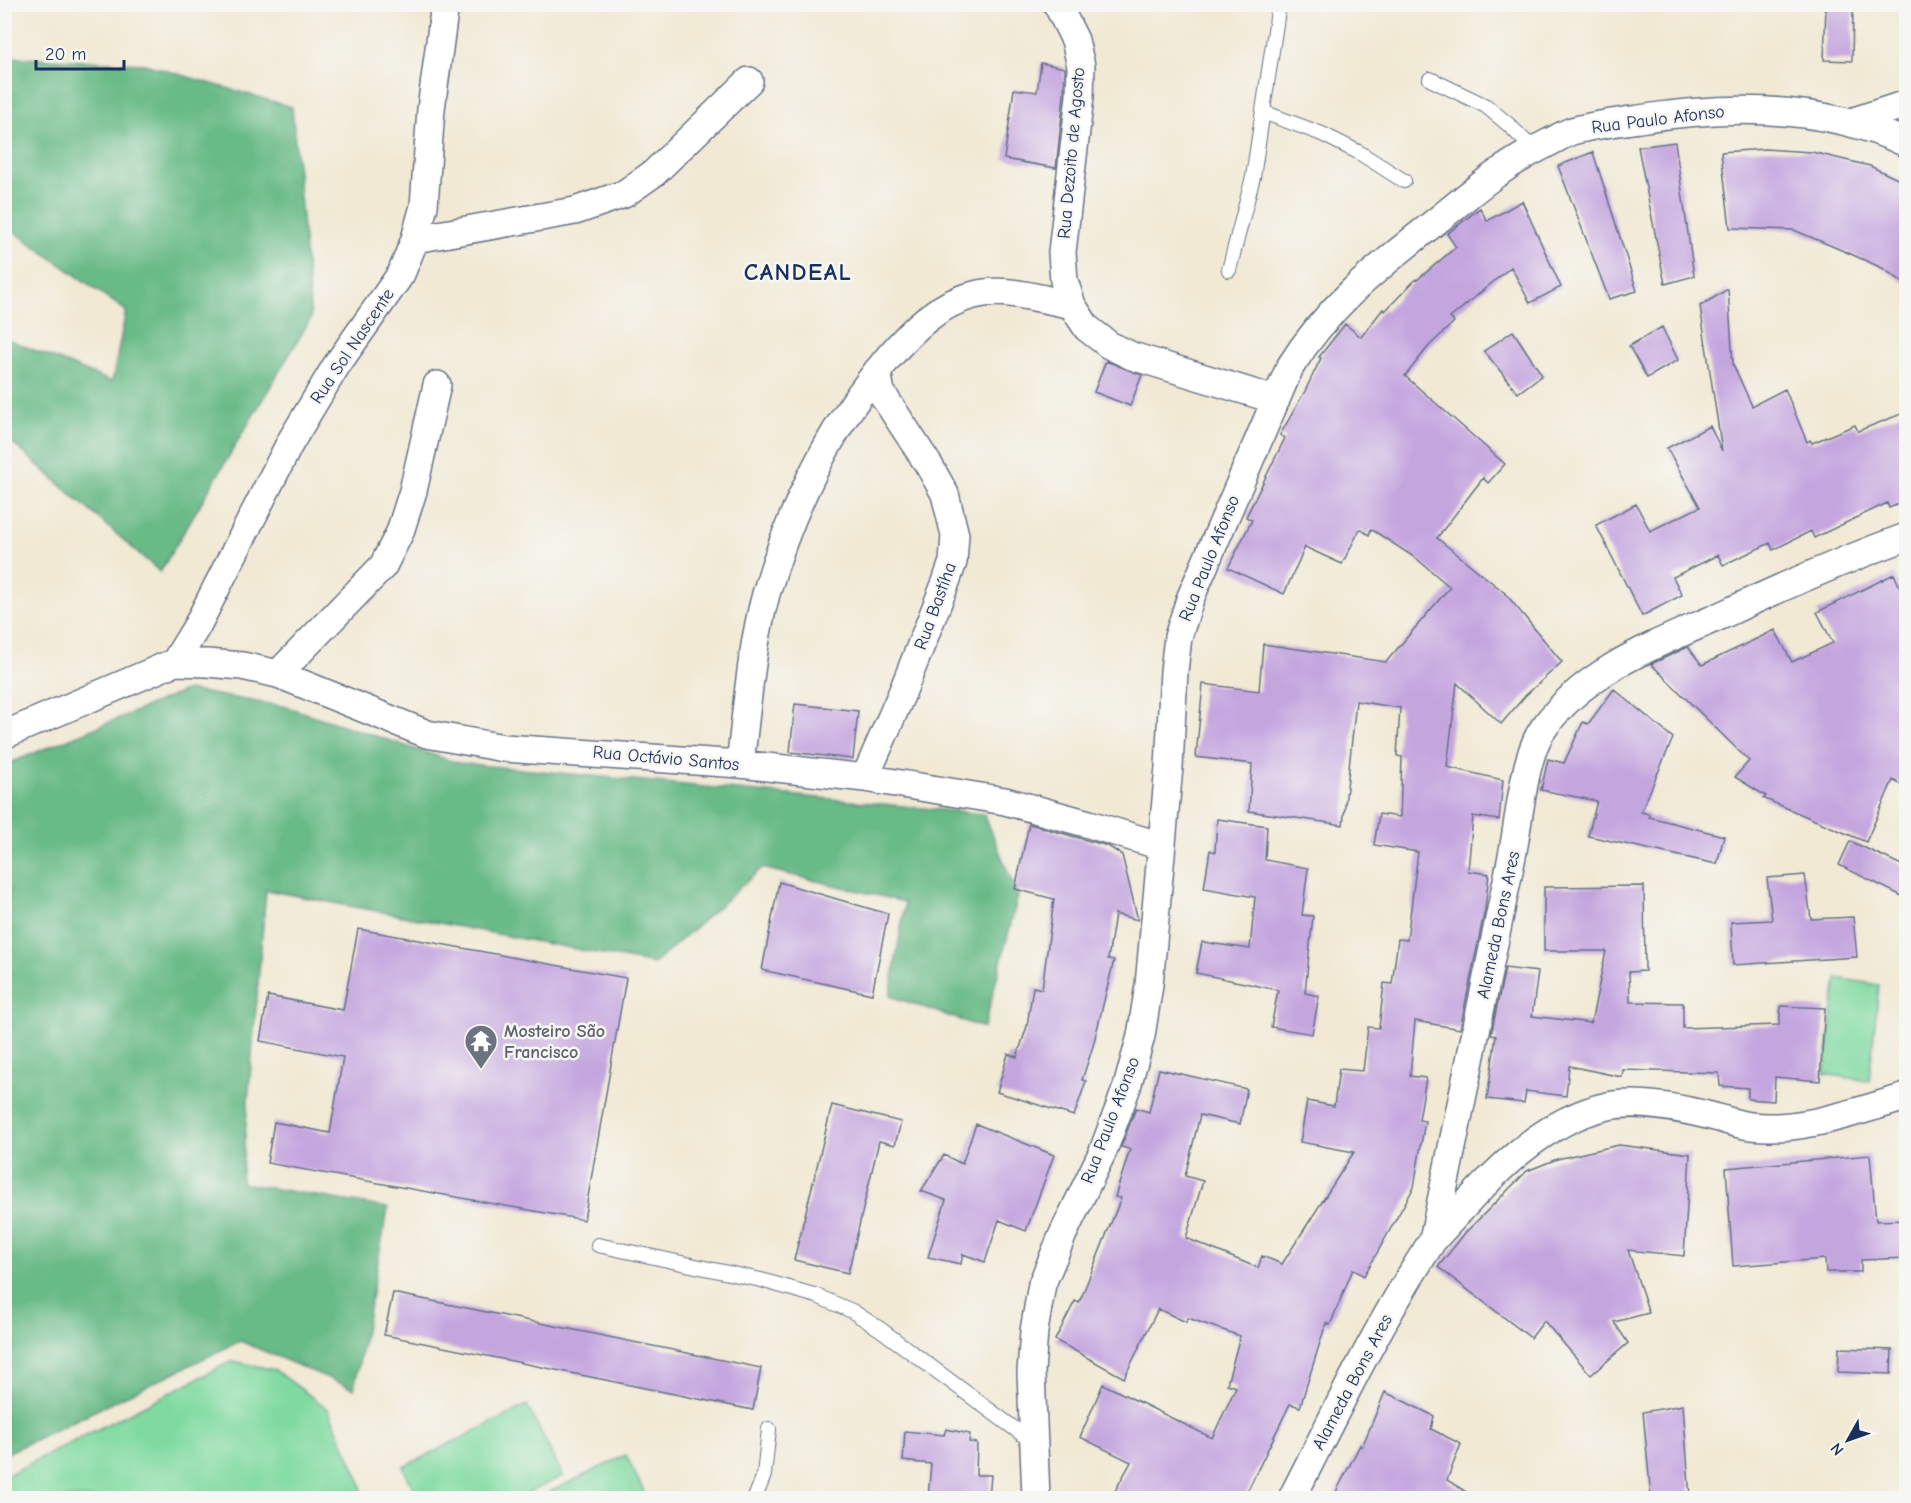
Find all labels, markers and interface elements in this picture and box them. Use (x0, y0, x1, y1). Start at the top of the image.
scale bar (36, 33, 124, 71)
text: 20 m (45, 44, 86, 65)
street label: Rua Dezoito de Agosto (1054, 66, 1089, 240)
street label: Rua Paulo Afonso (1590, 101, 1726, 138)
district label: CANDEAL (744, 258, 852, 286)
street label: Rua Sol Nascente (306, 285, 399, 408)
street label: Rua Paulo Afonso (1175, 492, 1244, 624)
street label: Rua Bastíha (910, 560, 961, 653)
street label: Rua Octávio Santos (592, 742, 740, 775)
street label: Alameda Bons Ares (1473, 849, 1524, 1001)
place label: Mosteiro São Francisco (504, 1021, 605, 1063)
temple icon: Mosteiro São Francisco (463, 1023, 499, 1070)
street label: Rua Paulo Afonso (1077, 1054, 1144, 1187)
street label: Alameda Bons Ares (1308, 1311, 1397, 1454)
north arrow (1818, 1410, 1878, 1470)
text: N (1827, 1439, 1848, 1459)

